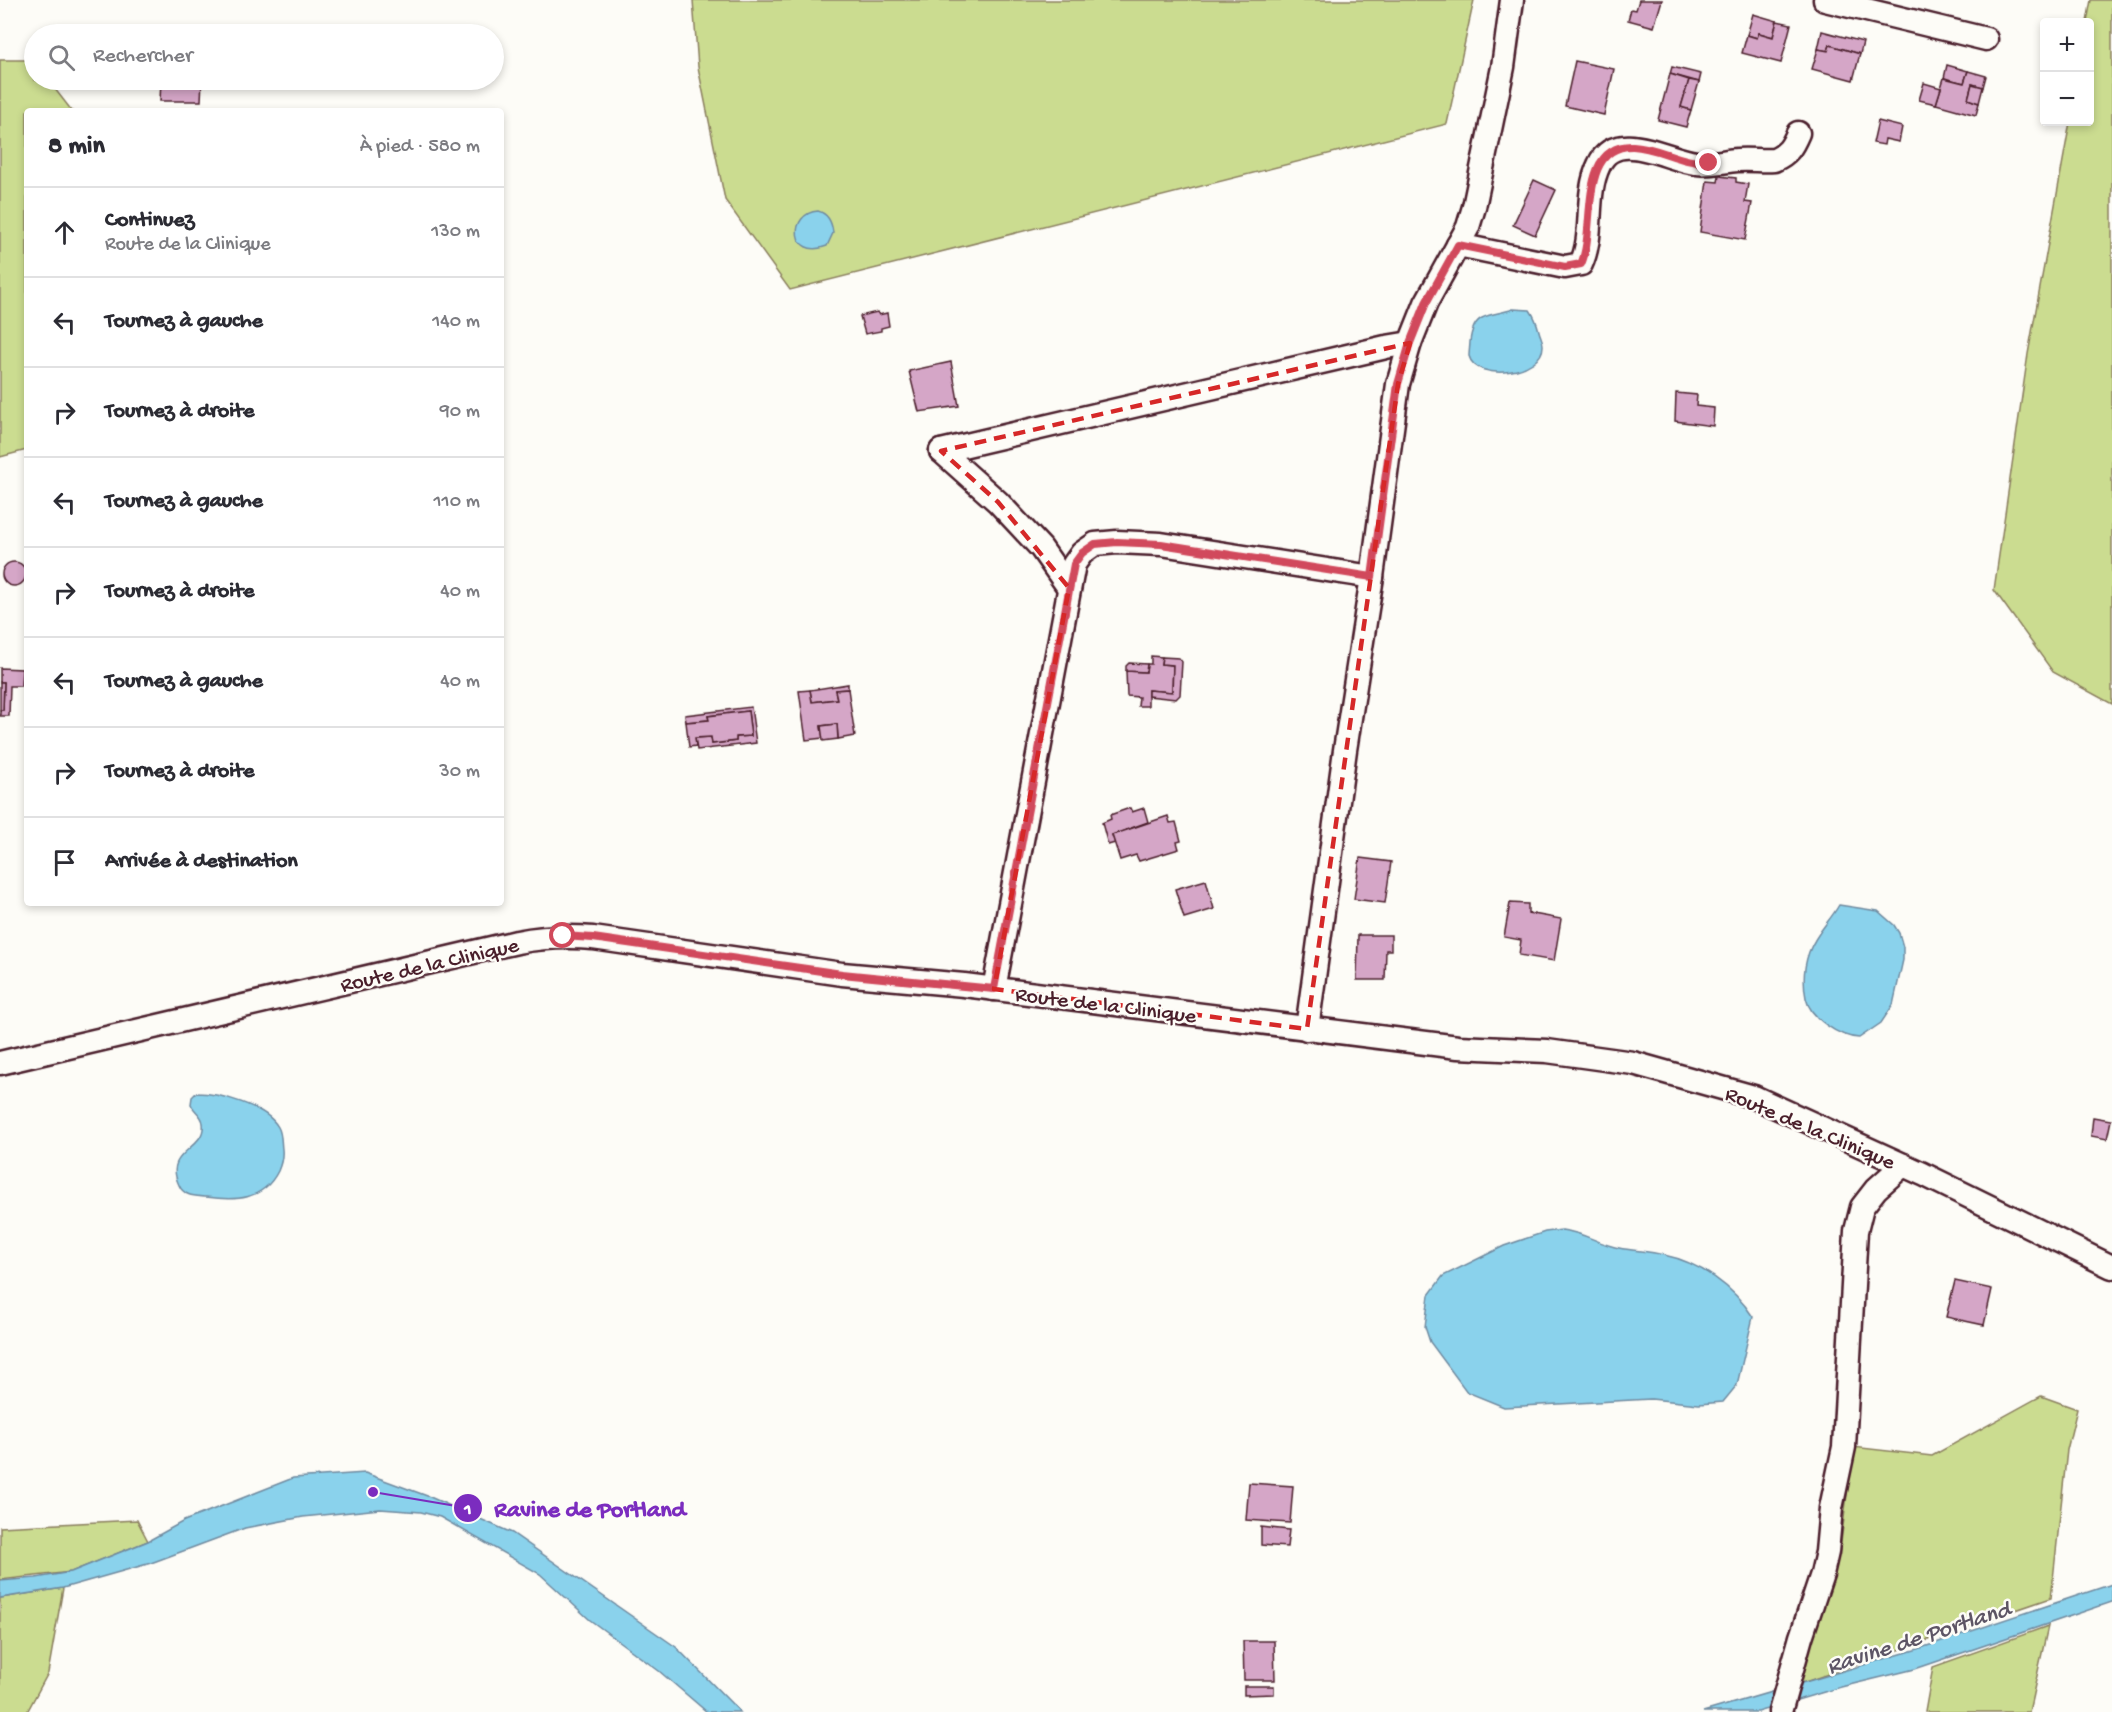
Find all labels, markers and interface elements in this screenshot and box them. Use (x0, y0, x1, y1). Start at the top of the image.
map controls (2040, 18, 2094, 126)
button: + (2040, 18, 2094, 72)
search box (24, 24, 504, 90)
icon: search (45, 41, 78, 74)
text: Rechercher (93, 44, 193, 70)
button: − (2040, 72, 2094, 126)
text: 8 min (48, 132, 105, 163)
text: À pied · 580 m (360, 136, 480, 159)
route end (1695, 149, 1721, 175)
text: Continuez (105, 208, 194, 234)
icon: ahead (48, 216, 81, 249)
text: 130 m (431, 221, 480, 244)
text: Route de la Clinique (105, 234, 271, 257)
icon: left (48, 306, 81, 339)
text: Tournez à gauche (105, 309, 263, 335)
text: 140 m (432, 311, 480, 334)
icon: right (48, 396, 81, 429)
text: Tournez à droite (105, 399, 254, 425)
text: 90 m (440, 401, 480, 424)
icon: left (48, 486, 81, 519)
text: Tournez à gauche (105, 489, 263, 515)
text: 110 m (434, 491, 480, 514)
icon: right (48, 576, 81, 609)
text: Tournez à droite (105, 579, 254, 605)
text: 40 m (440, 581, 480, 604)
icon: left (48, 666, 81, 699)
text: Tournez à gauche (105, 669, 263, 695)
text: 40 m (440, 671, 480, 694)
icon: right (48, 756, 81, 789)
text: Tournez à droite (105, 759, 254, 785)
text: 30 m (439, 761, 480, 784)
icon: arrive (48, 846, 81, 879)
text: Arrivée à destination (105, 849, 298, 875)
route start (549, 922, 575, 948)
street label: Route de la Clinique (338, 934, 522, 1000)
street label: Route de la Clinique (1014, 983, 1198, 1031)
street label: Route de la Clinique (1721, 1082, 1899, 1177)
callout: Ravine de Portland (453, 1487, 698, 1529)
text: Ravine de Portland (493, 1497, 689, 1526)
text: 1 (463, 1500, 472, 1521)
water label: Ravine de Portland (1824, 1595, 2017, 1683)

